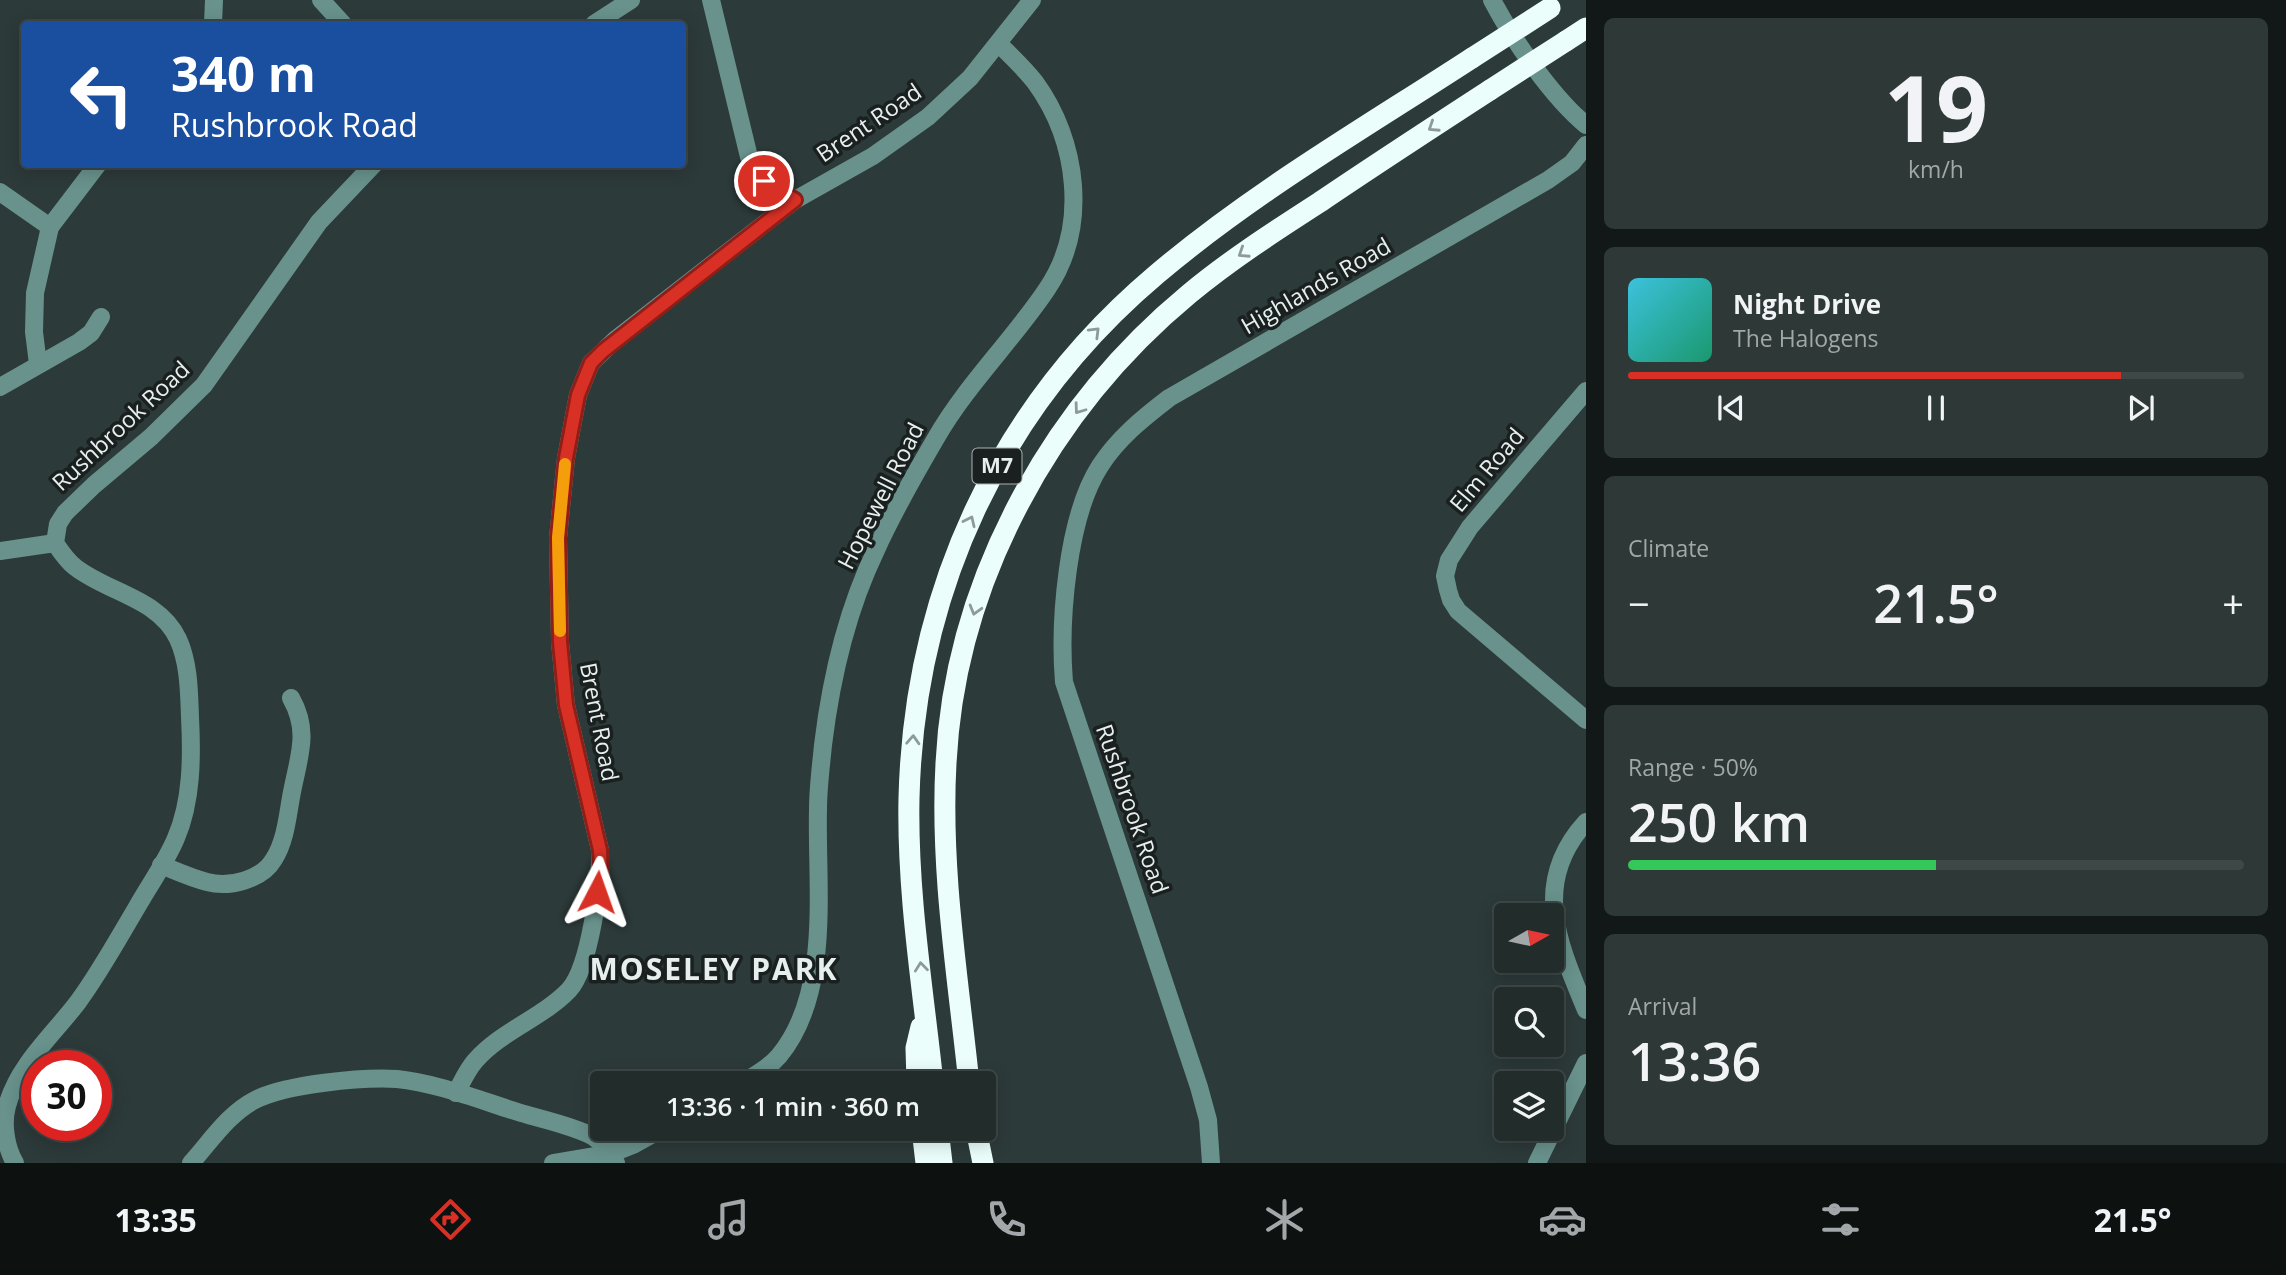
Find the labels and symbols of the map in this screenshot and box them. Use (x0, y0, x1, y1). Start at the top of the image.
street label: Brent Road (810, 75, 927, 169)
one-way arrow (1427, 119, 1440, 132)
pin (734, 151, 794, 211)
street label: Highlands Road (1235, 229, 1396, 341)
one-way arrow (1238, 244, 1251, 257)
one-way arrow (1087, 328, 1100, 341)
street label: Rushbrook Road (45, 353, 196, 497)
one-way arrow (1075, 401, 1088, 414)
street label: Hopewell Road (829, 417, 931, 575)
street label: Elm Road (1442, 420, 1531, 518)
road number: M7 (972, 448, 1021, 484)
one-way arrow (962, 516, 976, 528)
one-way arrow (969, 604, 984, 616)
street label: Brent Road (573, 660, 627, 784)
street label: Rushbrook Road (1089, 720, 1177, 898)
one-way arrow (905, 734, 920, 745)
position arrow (560, 855, 634, 929)
north arrow (1494, 903, 1564, 973)
district label: MOSELEY PARK (589, 948, 839, 989)
one-way arrow (914, 961, 929, 972)
speed limit sign: 30 (21, 1050, 112, 1141)

